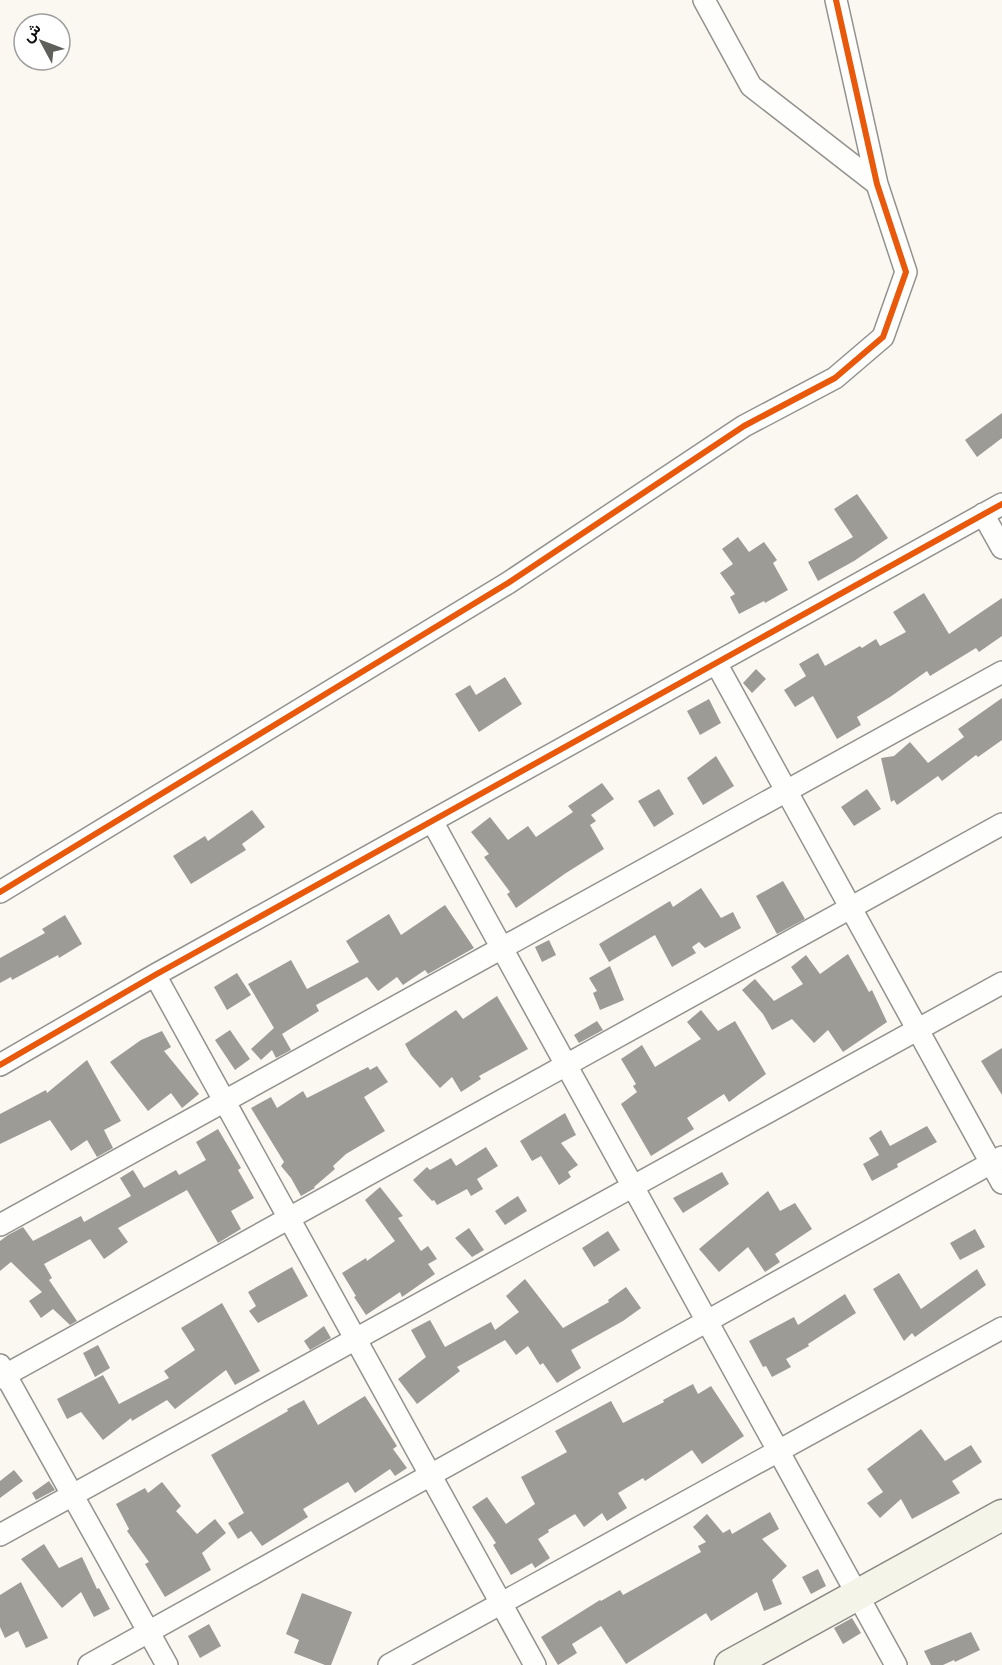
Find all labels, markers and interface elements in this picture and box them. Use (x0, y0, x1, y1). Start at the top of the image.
north arrow (12, 12, 72, 72)
text: ش (17, 18, 48, 49)

